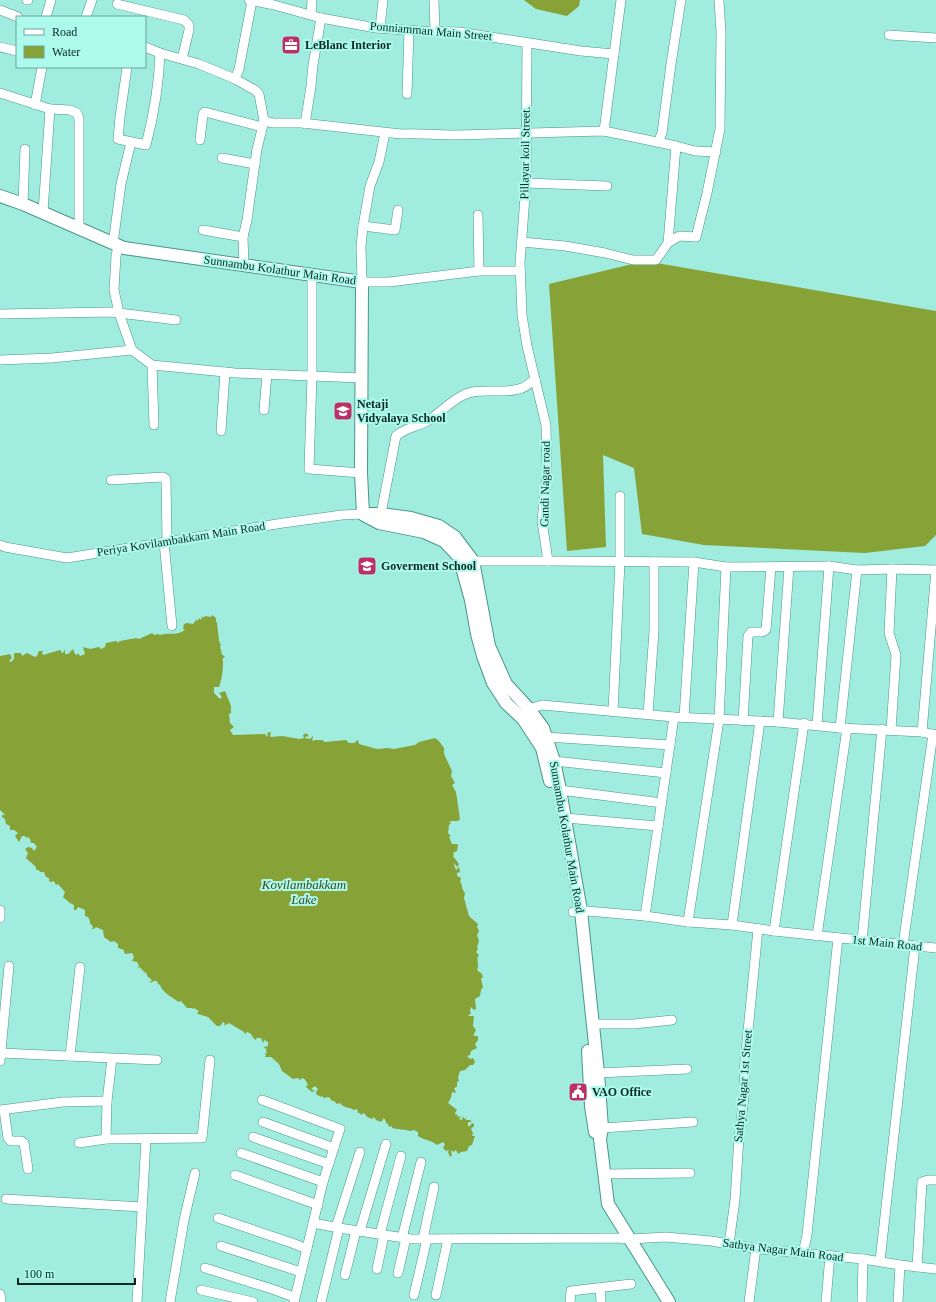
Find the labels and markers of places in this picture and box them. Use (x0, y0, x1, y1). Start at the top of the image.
office icon: LeBlanc Interior (280, 34, 302, 56)
place label: LeBlanc Interior (305, 38, 392, 52)
place label: Netaji Vidyalaya School (357, 397, 446, 425)
school or university icon: Netaji Vidyalaya School (332, 400, 354, 422)
school or university icon: Goverment School (356, 555, 378, 577)
place label: Goverment School (381, 559, 477, 573)
public building icon: VAO Office (567, 1081, 589, 1103)
place label: VAO Office (592, 1085, 652, 1099)

